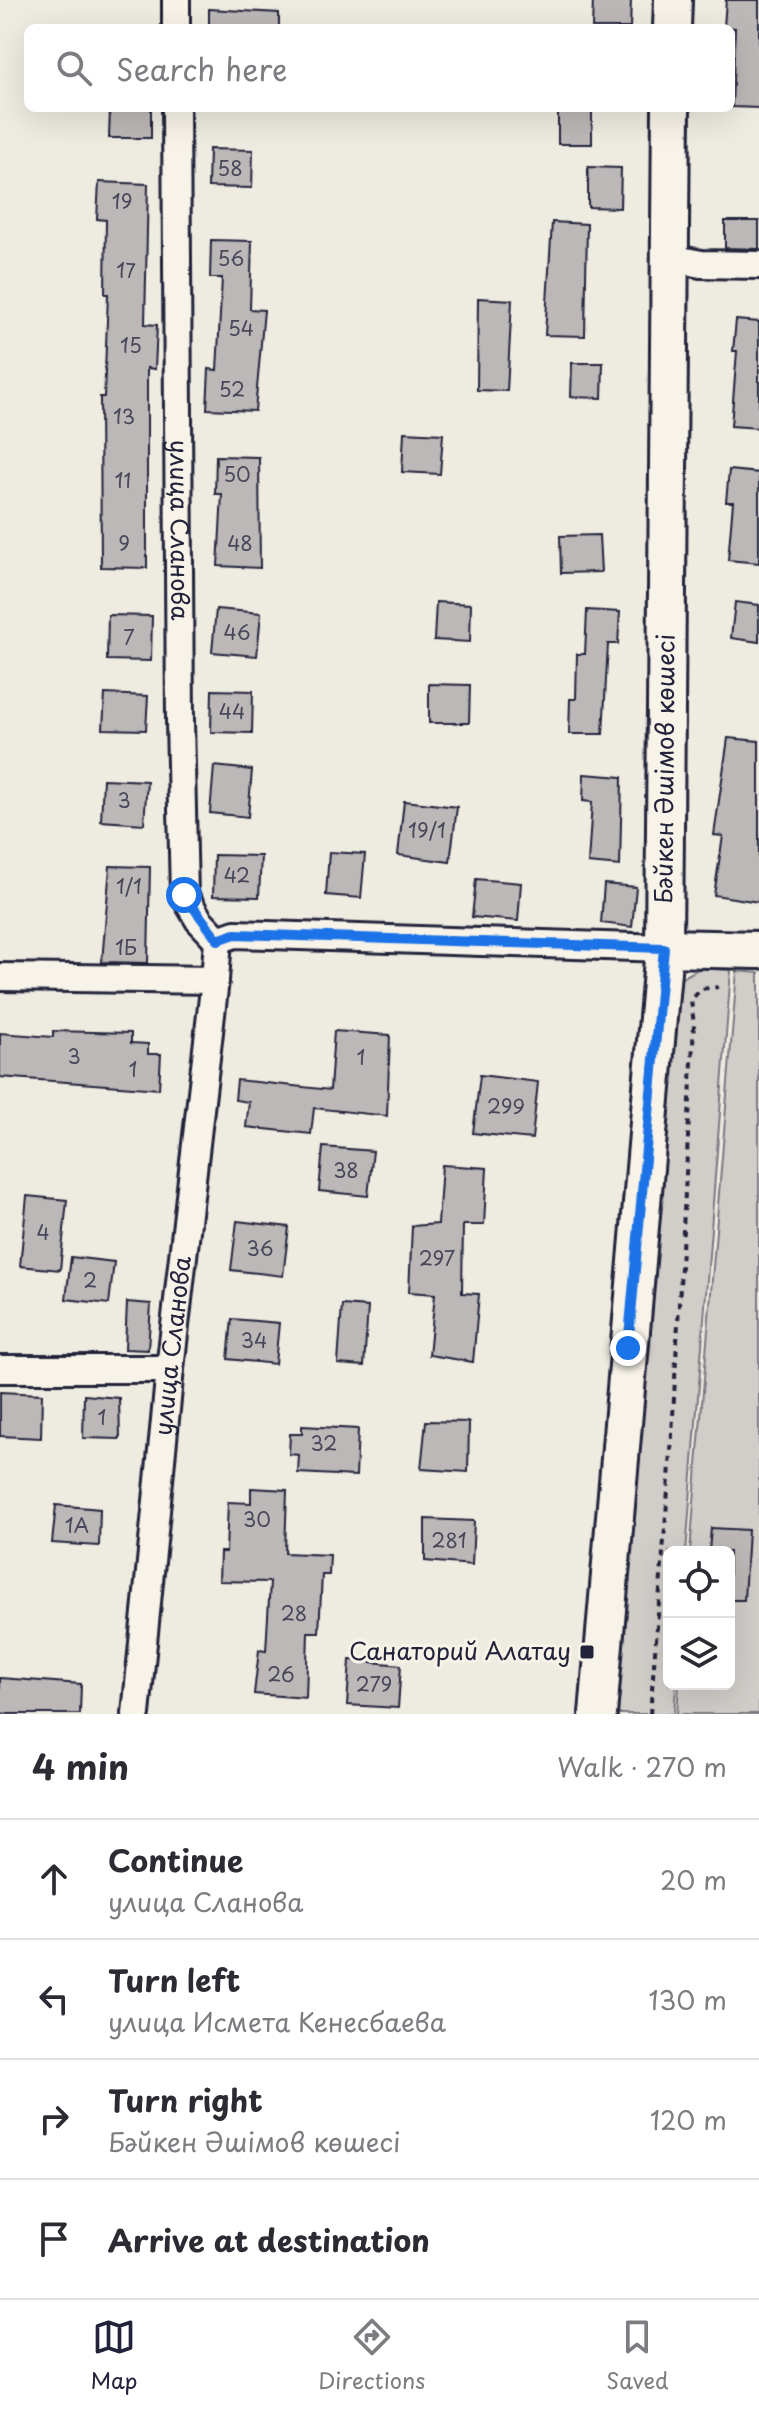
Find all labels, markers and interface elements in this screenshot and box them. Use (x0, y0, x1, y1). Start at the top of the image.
search box (24, 24, 735, 112)
icon: search (52, 46, 96, 90)
text: Search here (116, 46, 288, 91)
house number: 58 (217, 153, 243, 183)
house number: 19 (112, 186, 132, 216)
house number: 56 (218, 243, 244, 273)
house number: 17 (116, 255, 136, 285)
house number: 54 (228, 313, 254, 343)
house number: 15 (120, 330, 142, 360)
house number: 52 (219, 374, 245, 404)
house number: 13 (113, 401, 135, 431)
street label: улица Сланова (162, 440, 199, 620)
house number: 50 (223, 459, 251, 489)
house number: 11 (115, 465, 131, 495)
house number: 9 (118, 528, 130, 558)
house number: 48 (227, 528, 253, 558)
house number: 46 (223, 617, 251, 647)
house number: 7 (123, 622, 135, 652)
street label: Бәйкен Әшімов көшесі (644, 634, 683, 904)
house number: 44 (219, 696, 245, 726)
house number: 3 (117, 785, 131, 815)
house number: 19/1 (408, 815, 446, 845)
house number: 42 (224, 860, 250, 890)
house number: 1/1 (116, 871, 142, 901)
route start (166, 877, 202, 913)
house number: 1Б (115, 932, 137, 962)
house number: 3 (67, 1041, 81, 1071)
house number: 1 (357, 1042, 365, 1072)
house number: 1 (129, 1054, 137, 1084)
house number: 299 (487, 1091, 525, 1121)
house number: 38 (333, 1155, 359, 1185)
house number: 4 (36, 1217, 50, 1247)
house number: 36 (246, 1233, 274, 1263)
house number: 297 (419, 1243, 455, 1273)
street label: улица Сланова (144, 1254, 199, 1437)
house number: 2 (83, 1265, 97, 1295)
house number: 34 (241, 1325, 267, 1355)
route end (610, 1330, 646, 1366)
house number: 1 (98, 1402, 106, 1432)
house number: 32 (311, 1428, 337, 1458)
house number: 30 (243, 1504, 271, 1534)
house number: 1А (65, 1510, 89, 1540)
house number: 281 (431, 1525, 467, 1555)
map controls (663, 1546, 735, 1690)
button: locate (663, 1546, 735, 1618)
house number: 28 (281, 1598, 307, 1628)
button: layers (663, 1618, 735, 1690)
place label: Санаторий Алатау (349, 1632, 571, 1668)
marker: Санаторий Алатау (578, 1643, 596, 1661)
house number: 26 (267, 1659, 295, 1689)
house number: 279 (356, 1669, 392, 1699)
text: 4 min (32, 1740, 129, 1792)
text: Walk · 270 m (557, 1747, 727, 1786)
text: Continue (108, 1837, 243, 1882)
icon: ahead (32, 1857, 76, 1901)
text: 20 m (660, 1860, 727, 1899)
text: улица Сланова (108, 1882, 304, 1921)
text: Turn left (108, 1957, 240, 2002)
icon: left (32, 1977, 76, 2021)
text: 130 m (648, 1980, 727, 2019)
text: улица Исмета Кенесбаева (108, 2002, 446, 2041)
text: Turn right (108, 2077, 263, 2122)
icon: right (32, 2097, 76, 2141)
text: 120 m (650, 2100, 727, 2139)
text: Бәйкен Әшімов көшесі (108, 2122, 401, 2161)
icon: arrive (32, 2217, 76, 2261)
text: Arrive at destination (108, 2217, 430, 2262)
tab: Map (90, 2315, 137, 2396)
tab: Directions (318, 2315, 425, 2396)
tab: Saved (606, 2315, 669, 2396)

